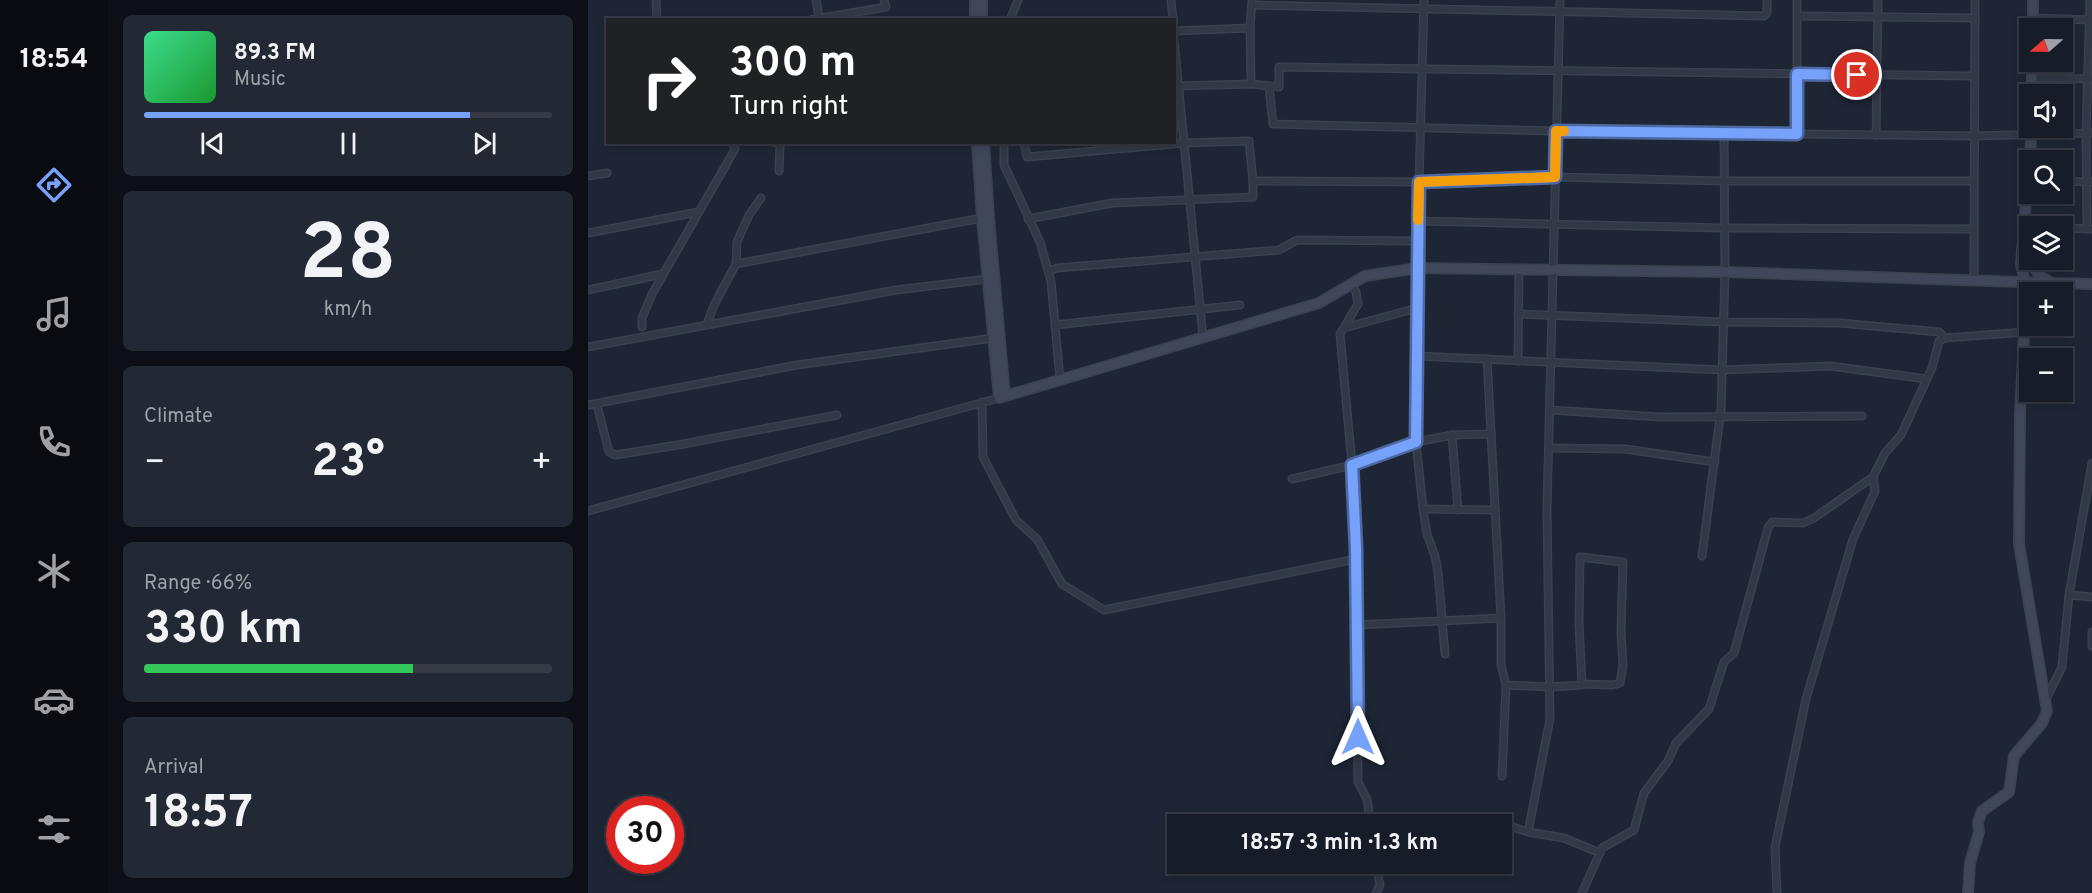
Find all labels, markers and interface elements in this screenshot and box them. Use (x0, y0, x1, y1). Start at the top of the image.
north arrow (2019, 18, 2073, 72)
map controls (2019, 18, 2073, 402)
text: 300 m (729, 38, 856, 91)
text: 89.3 FM (234, 40, 316, 67)
icon: right (630, 42, 708, 120)
text: 18:54 (20, 43, 88, 77)
pin (1831, 49, 1882, 100)
icon: arrive (1840, 58, 1873, 91)
text: Music (234, 67, 286, 93)
button: sound (2019, 84, 2073, 138)
text: Turn right (729, 90, 848, 124)
icon: previous (196, 127, 229, 160)
icon: pause (332, 127, 365, 160)
icon: next (468, 127, 501, 160)
button: search (2019, 150, 2073, 204)
icon: directions (33, 164, 75, 206)
text: 28 (300, 208, 396, 307)
button: layers (2019, 216, 2073, 270)
button: + (2019, 282, 2073, 336)
icon: music (33, 293, 75, 335)
text: km/h (324, 297, 372, 323)
button: − (2019, 348, 2073, 402)
text: Climate (144, 404, 213, 430)
icon: phone (33, 421, 75, 463)
text: 23° (311, 435, 385, 492)
text: − (144, 443, 165, 485)
text: + (531, 443, 552, 485)
icon: climate (33, 550, 75, 592)
text: Range · 66% (144, 571, 252, 597)
text: 330 km (144, 602, 303, 659)
icon: car (33, 679, 75, 721)
position arrow (1326, 705, 1390, 769)
text: Arrival (144, 755, 204, 781)
text: 18:57 (144, 786, 253, 843)
speed limit sign: 30 (606, 796, 684, 874)
icon: filters (33, 808, 75, 850)
text: 18:57 · 3 min · 1.3 km (1241, 830, 1438, 857)

